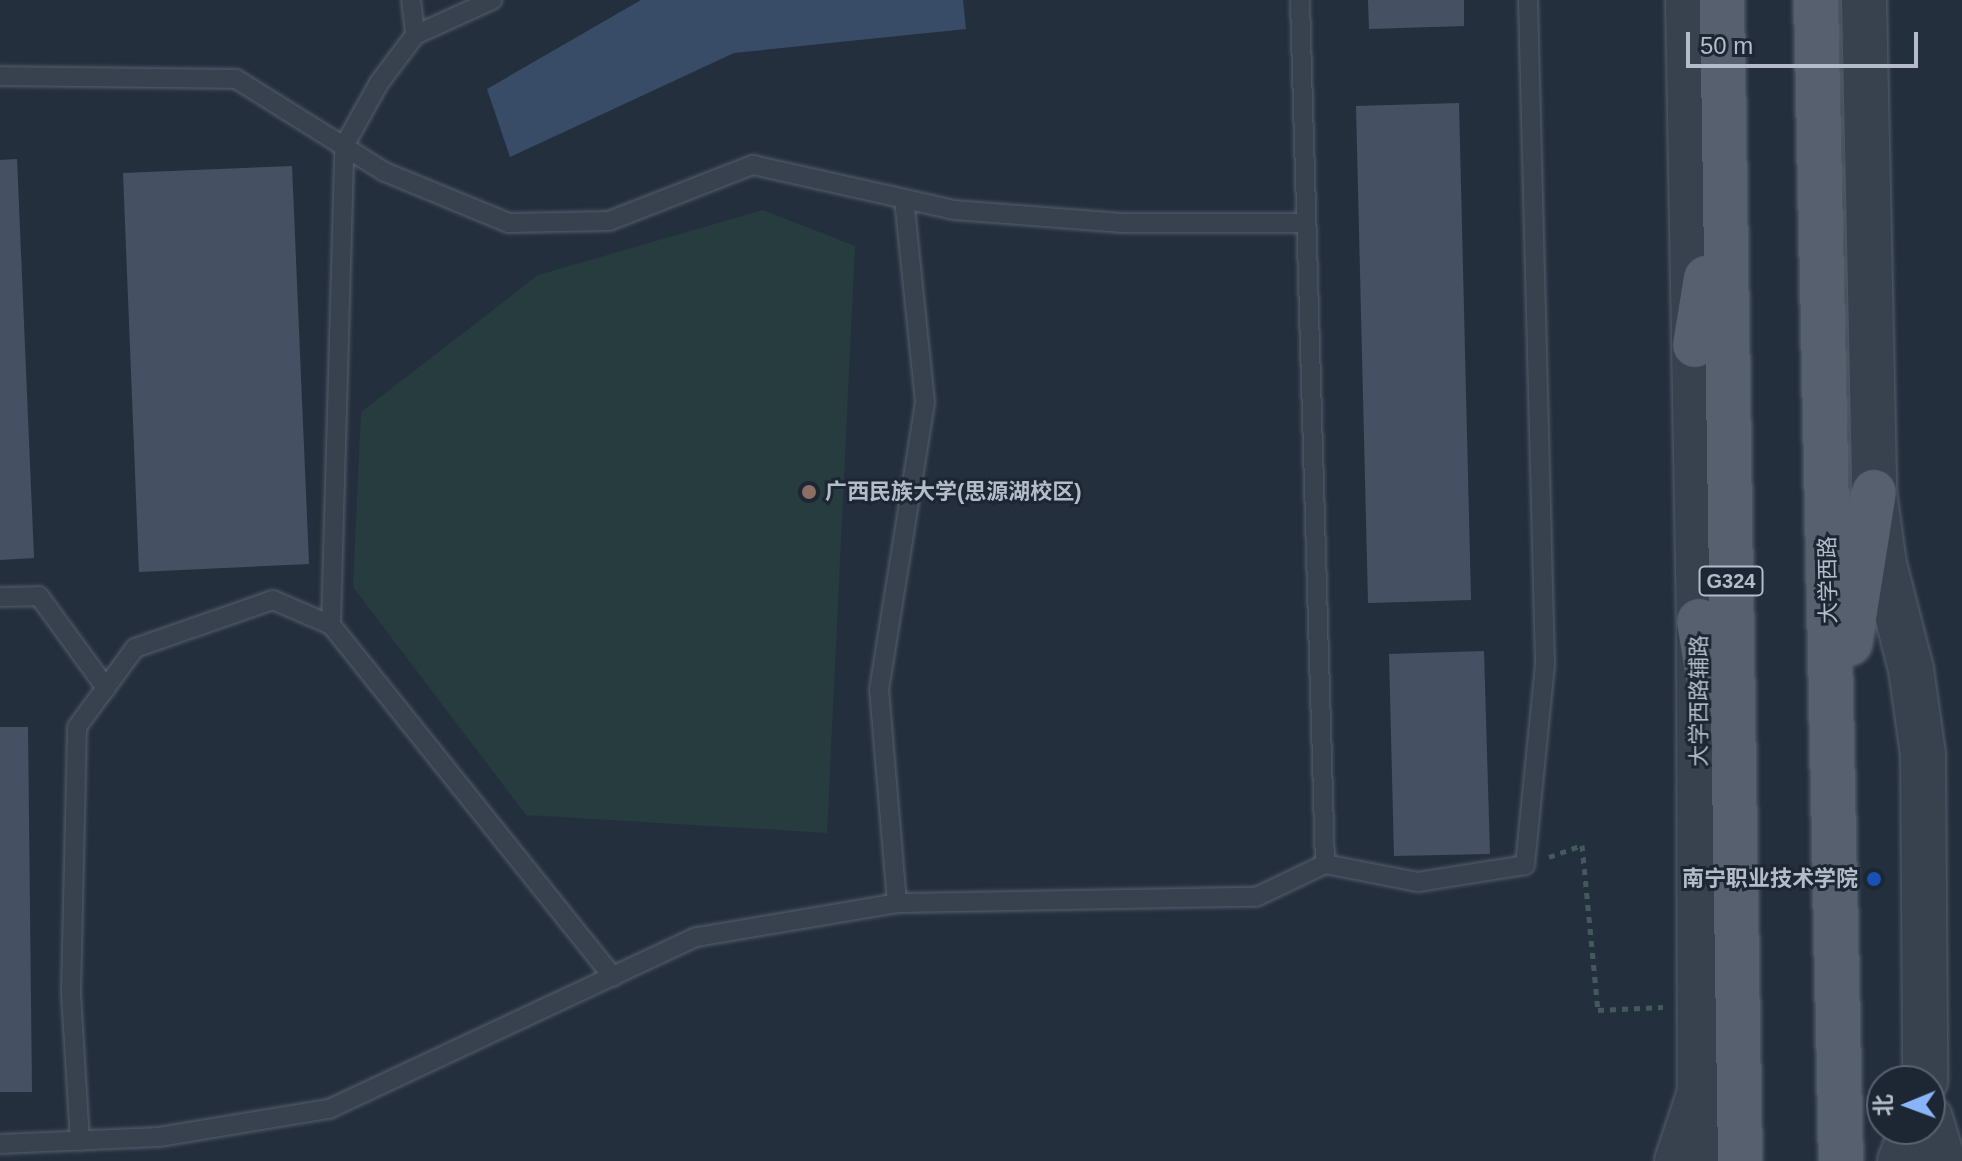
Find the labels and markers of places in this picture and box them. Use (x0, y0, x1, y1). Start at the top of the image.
place label: 广西民族大学(思源湖校区) (825, 479, 1082, 505)
marker: 广西民族大学(思源湖校区) (800, 483, 818, 501)
place label: 南宁职业技术学院 (1682, 866, 1858, 892)
marker: 南宁职业技术学院 (1865, 870, 1883, 888)

